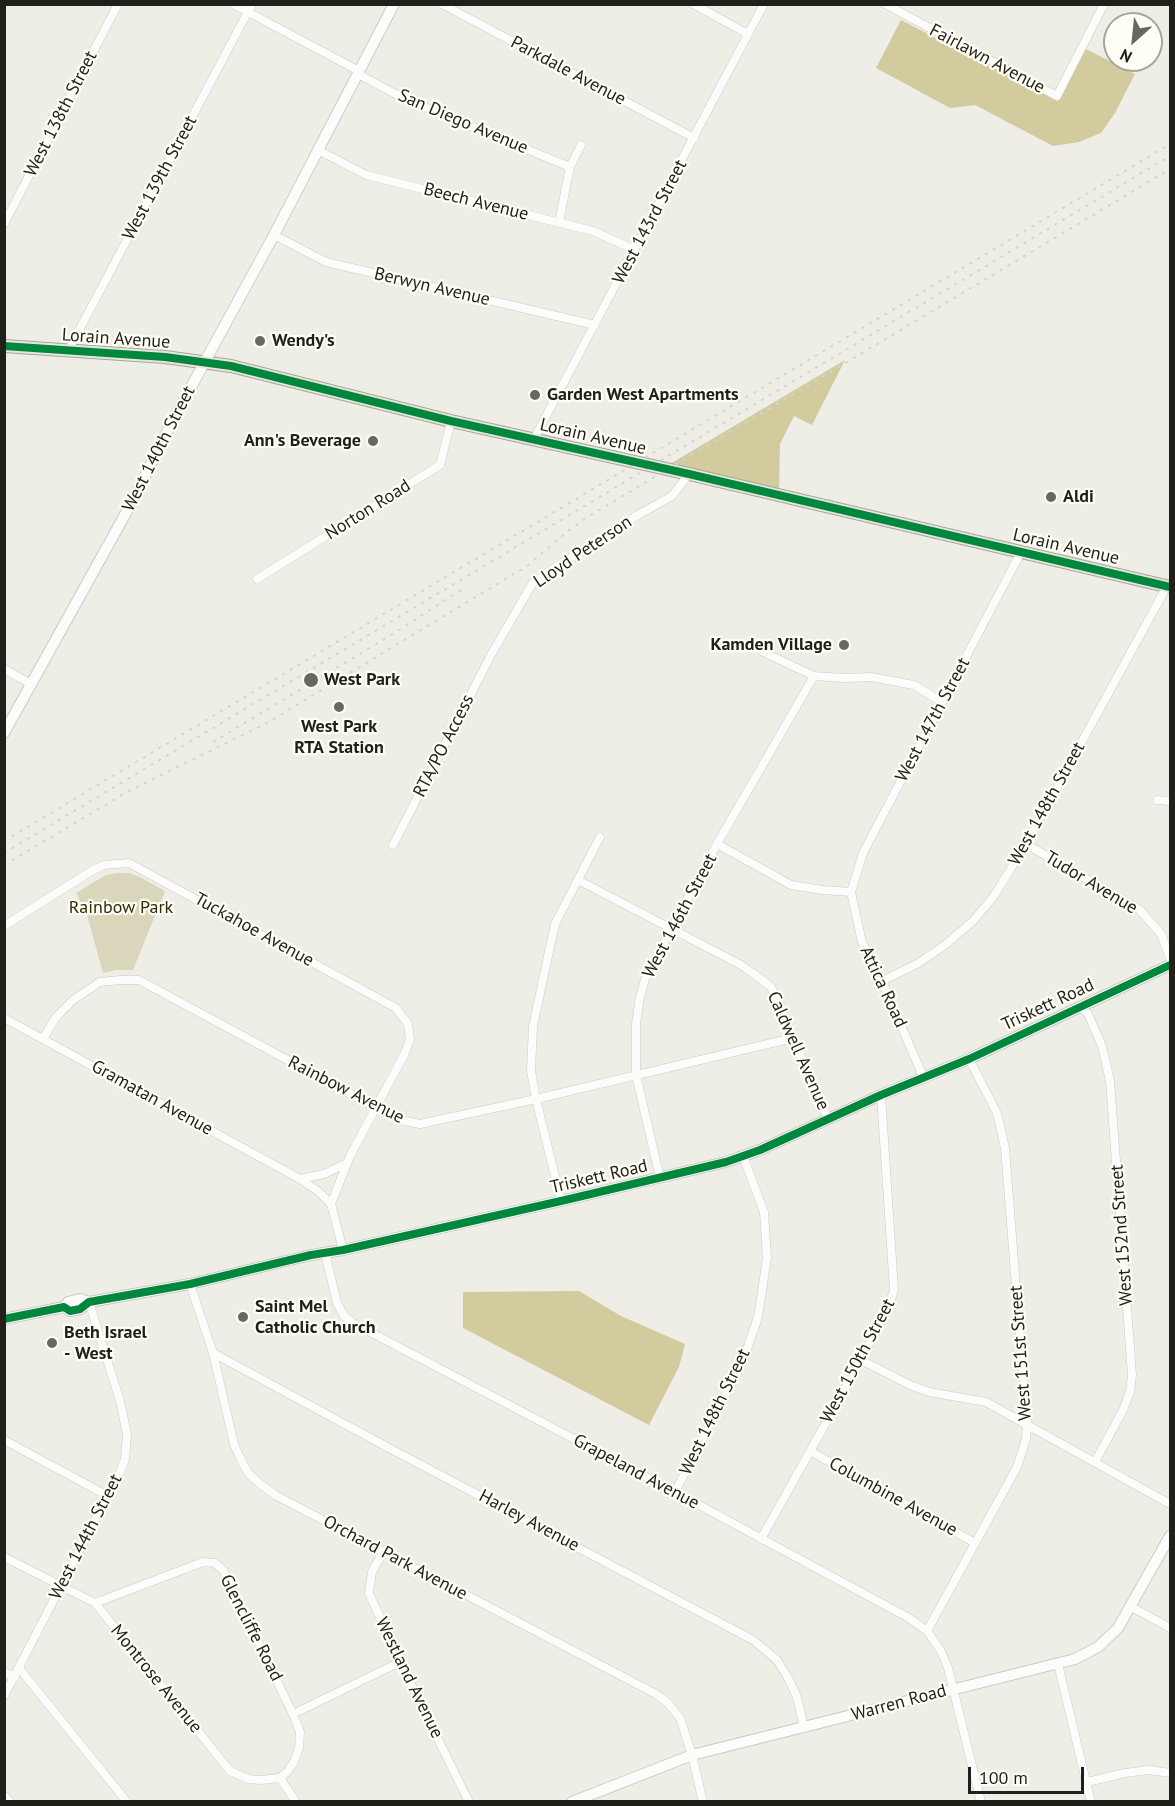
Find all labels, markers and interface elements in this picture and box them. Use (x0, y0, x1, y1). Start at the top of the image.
north arrow (1103, 12, 1163, 72)
street label: Fairlawn Avenue (926, 20, 1048, 98)
street label: Parkdale Avenue (507, 32, 629, 110)
text: N (1117, 45, 1135, 68)
street label: West 138th Street (20, 48, 102, 180)
street label: San Diego Avenue (395, 85, 531, 159)
street label: West 139th Street (118, 112, 202, 244)
street label: West 143rd Street (608, 156, 692, 288)
street label: Beech Avenue (421, 179, 531, 225)
street label: Berwyn Avenue (372, 263, 492, 311)
street label: Lorain Avenue (61, 324, 171, 354)
place label: Wendy's (272, 330, 335, 352)
marker: Wendy's (253, 334, 267, 348)
street label: West 140th Street (118, 383, 200, 515)
place label: Garden West Apartments (547, 384, 739, 406)
marker: Garden West Apartments (528, 388, 542, 402)
street label: Lorain Avenue (538, 414, 648, 460)
place label: Ann's Beverage (244, 430, 361, 452)
marker: Ann's Beverage (366, 434, 380, 448)
street label: Norton Road (321, 475, 415, 545)
place label: Aldi (1063, 486, 1094, 508)
marker: Aldi (1044, 490, 1058, 504)
street label: Lloyd Peterson (530, 511, 636, 593)
street label: Lorain Avenue (1011, 524, 1121, 570)
place label: Kamden Village (711, 634, 832, 656)
marker: Kamden Village (837, 638, 851, 652)
street label: West 147th Street (891, 654, 975, 786)
place label: West Park (324, 669, 400, 691)
marker: West Park (302, 671, 320, 689)
street label: RTA/PO Access (409, 691, 479, 801)
marker: West Park RTA Station (332, 700, 346, 714)
place label: West Park RTA Station (294, 716, 384, 758)
street label: West 148th Street (1004, 738, 1090, 870)
street label: Tudor Avenue (1041, 847, 1141, 919)
street label: West 146th Street (638, 850, 722, 982)
street label: Tuckahoe Avenue (191, 888, 317, 972)
park label: Rainbow Park (69, 897, 173, 919)
street label: Attica Road (855, 943, 911, 1031)
street label: Triskett Road (998, 974, 1098, 1036)
street label: Caldwell Avenue (762, 988, 834, 1114)
street label: Rainbow Avenue (284, 1051, 408, 1129)
street label: Gramatan Avenue (88, 1056, 216, 1140)
street label: Triskett Road (548, 1155, 650, 1199)
street label: West 152nd Street (1106, 1164, 1138, 1306)
street label: West 151st Street (1005, 1285, 1037, 1421)
street label: West 150th Street (816, 1295, 900, 1427)
place label: Saint Mel Catholic Church (255, 1296, 376, 1338)
marker: Saint Mel Catholic Church (236, 1310, 250, 1324)
place label: Beth Israel - West (64, 1322, 147, 1364)
marker: Beth Israel - West (45, 1336, 59, 1350)
street label: West 148th Street (675, 1345, 755, 1479)
street label: Grapeland Avenue (569, 1430, 703, 1514)
street label: Columbine Avenue (825, 1453, 961, 1541)
street label: West 144th Street (45, 1471, 127, 1603)
street label: Harley Avenue (475, 1486, 583, 1556)
street label: Orchard Park Avenue (319, 1511, 471, 1605)
street label: Glencliffe Road (215, 1571, 287, 1685)
street label: Westland Avenue (370, 1614, 448, 1742)
street label: Montrose Avenue (106, 1620, 206, 1738)
street label: Warren Road (849, 1680, 949, 1726)
scale bar (971, 1755, 1086, 1793)
text: 100 m (979, 1766, 1028, 1789)

